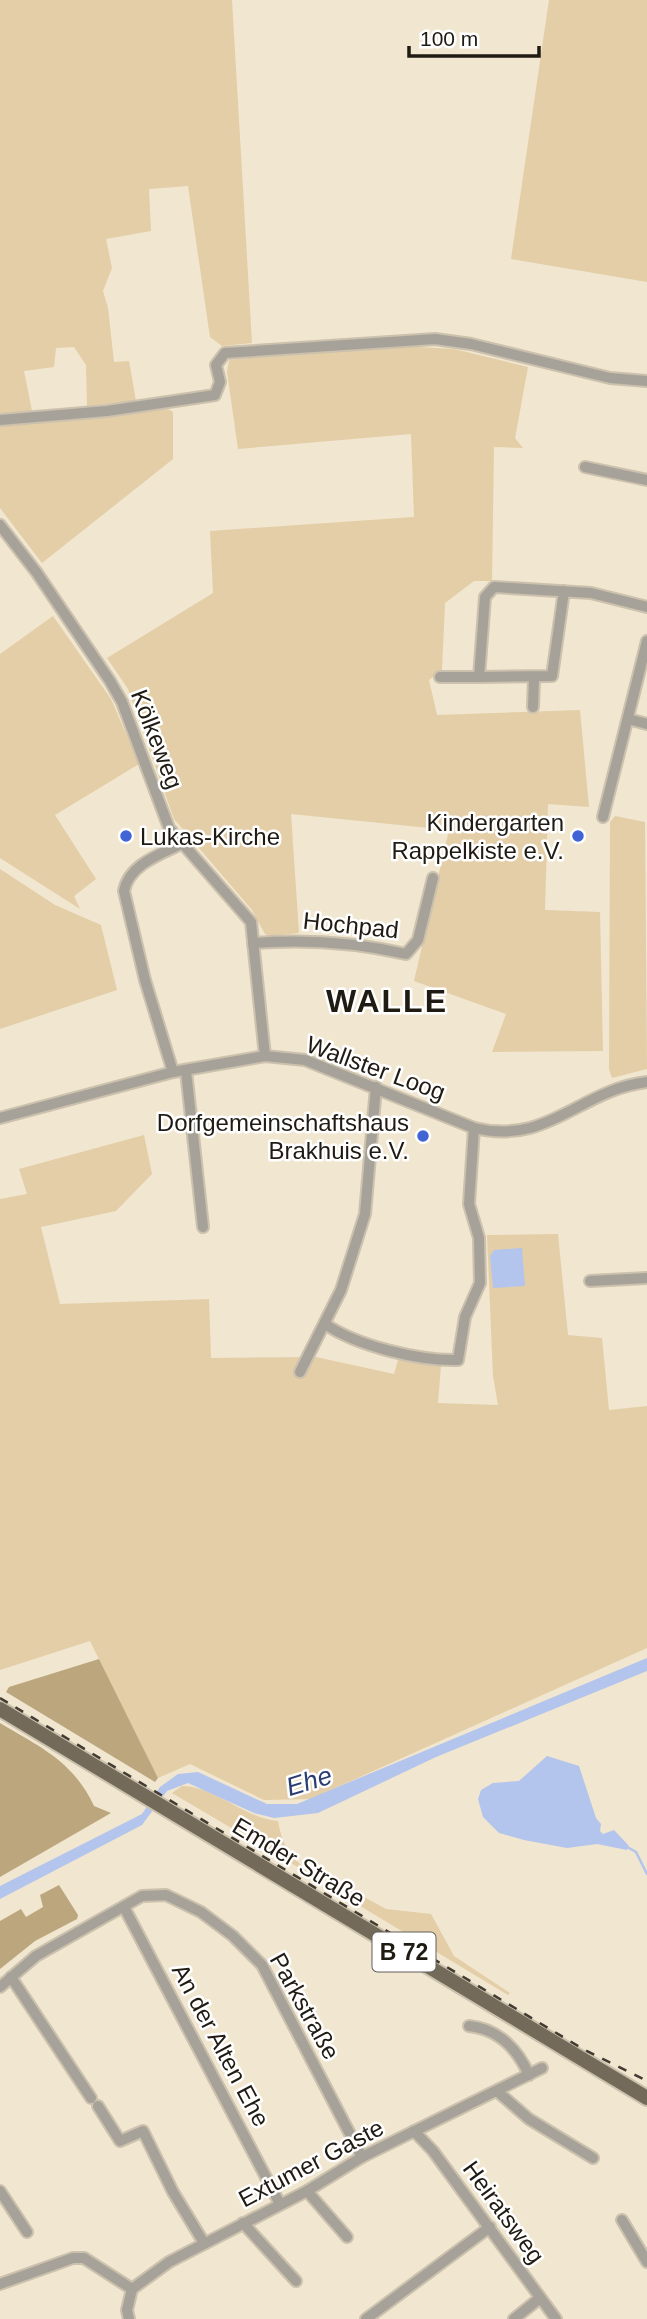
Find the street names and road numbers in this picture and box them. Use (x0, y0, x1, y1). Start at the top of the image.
street label: Kölkeweg (126, 686, 188, 792)
street label: Hochpad (302, 907, 400, 943)
street label: Wallster Loog (303, 1030, 449, 1106)
street label: Emder Straße (228, 1812, 370, 1912)
road number: B 72 (372, 1932, 436, 1971)
street label: Parkstraße (265, 1948, 345, 2064)
street label: An der Alten Ehe (167, 1959, 275, 2131)
street label: Extumer Gaste (234, 2114, 388, 2212)
street label: Heiratsweg (458, 2156, 550, 2268)

